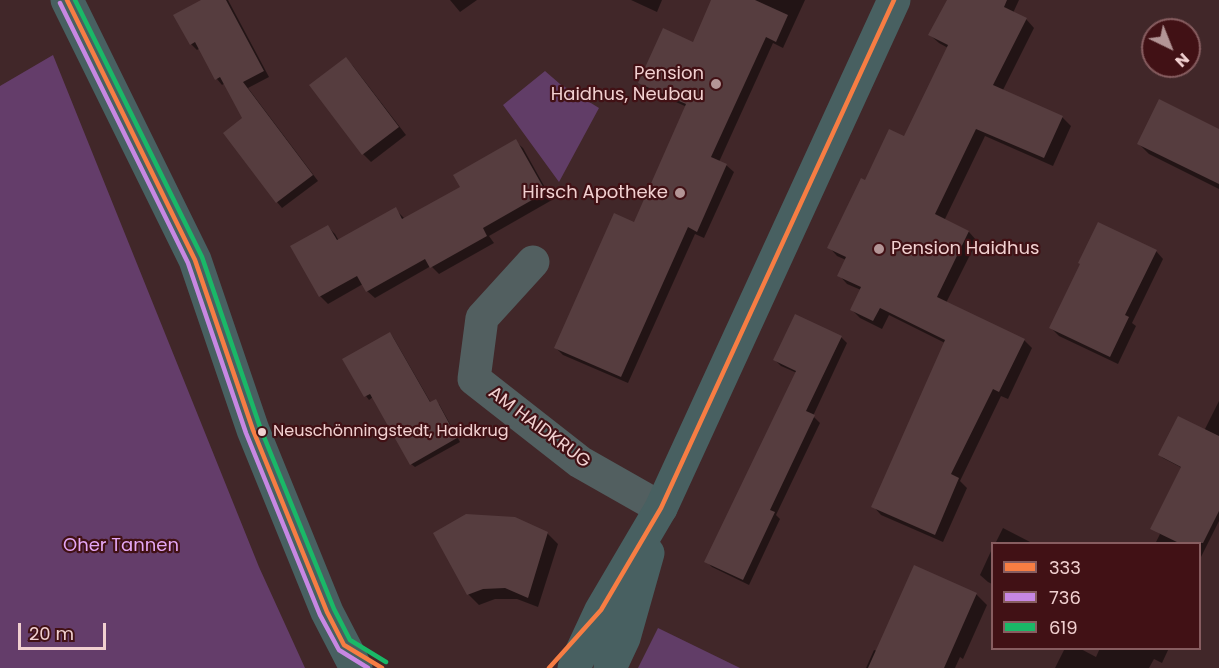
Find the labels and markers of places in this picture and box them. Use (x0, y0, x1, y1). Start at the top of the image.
place label: Pension Haidhus, Neubau (551, 63, 704, 106)
marker: Pension Haidhus, Neubau (709, 77, 723, 91)
place label: Hirsch Apotheke (522, 182, 668, 204)
marker: Hirsch Apotheke (673, 186, 687, 200)
place label: Pension Haidhus (891, 238, 1039, 260)
marker: Pension Haidhus (872, 242, 886, 256)
place label: Neuschönningstedt, Haidkrug (273, 422, 509, 442)
marker: Neuschönningstedt, Haidkrug (256, 426, 268, 438)

